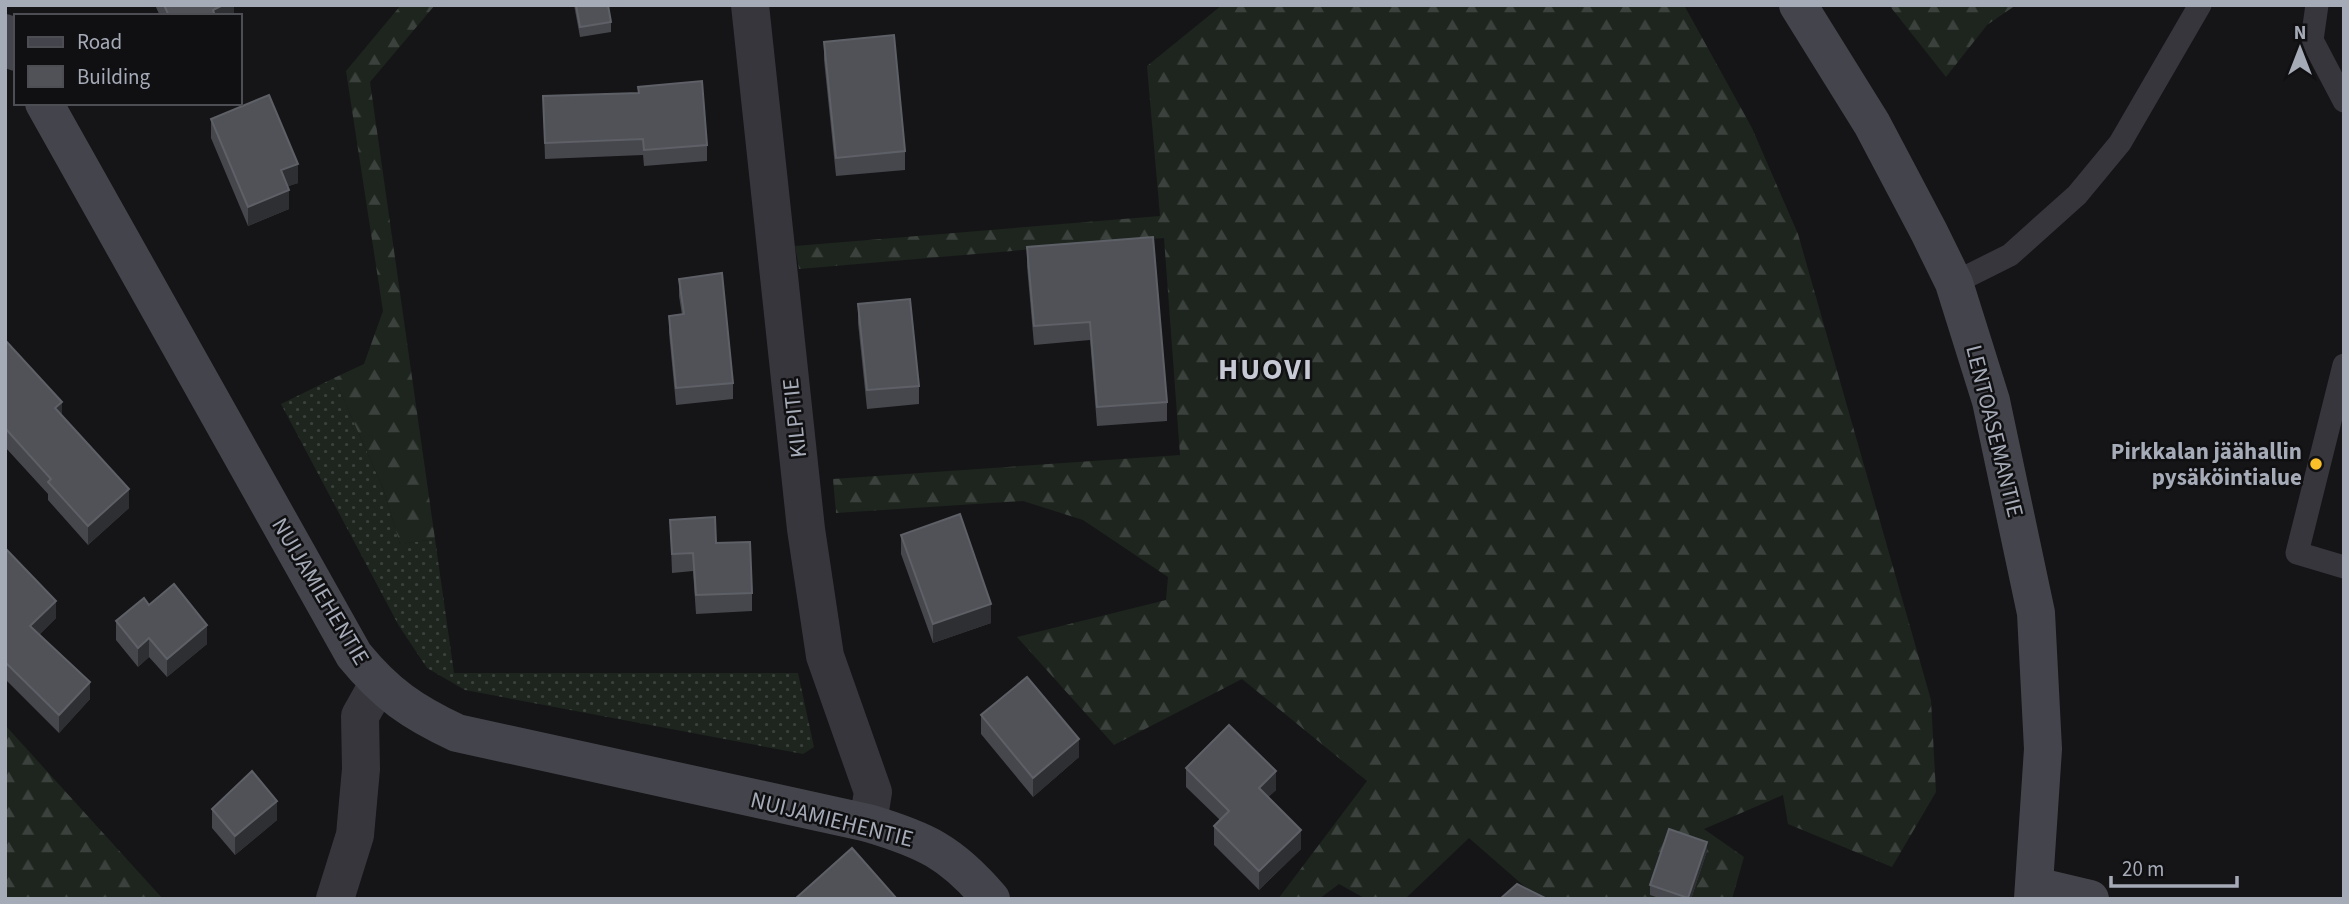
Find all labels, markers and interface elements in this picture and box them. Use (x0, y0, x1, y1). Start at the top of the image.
legend (14, 14, 242, 105)
north arrow (2265, 14, 2335, 84)
text: N (2294, 20, 2306, 47)
text: Road (77, 27, 122, 57)
text: Building (77, 62, 151, 92)
street label: LENTOASEMANTIE (1957, 342, 2032, 521)
district label: HUOVI (1218, 348, 1314, 391)
street label: KILPITIE (774, 376, 815, 460)
place label: Pirkkalan jäähallin pysäköintialue (2111, 435, 2302, 494)
marker: Pirkkalan jäähallin pysäköintialue (2308, 456, 2324, 472)
street label: NUIJAMIEHENTIE (264, 511, 378, 671)
street label: NUIJAMIEHENTIE (747, 783, 917, 856)
scale bar (2111, 844, 2237, 888)
text: 20 m (2122, 854, 2164, 884)

